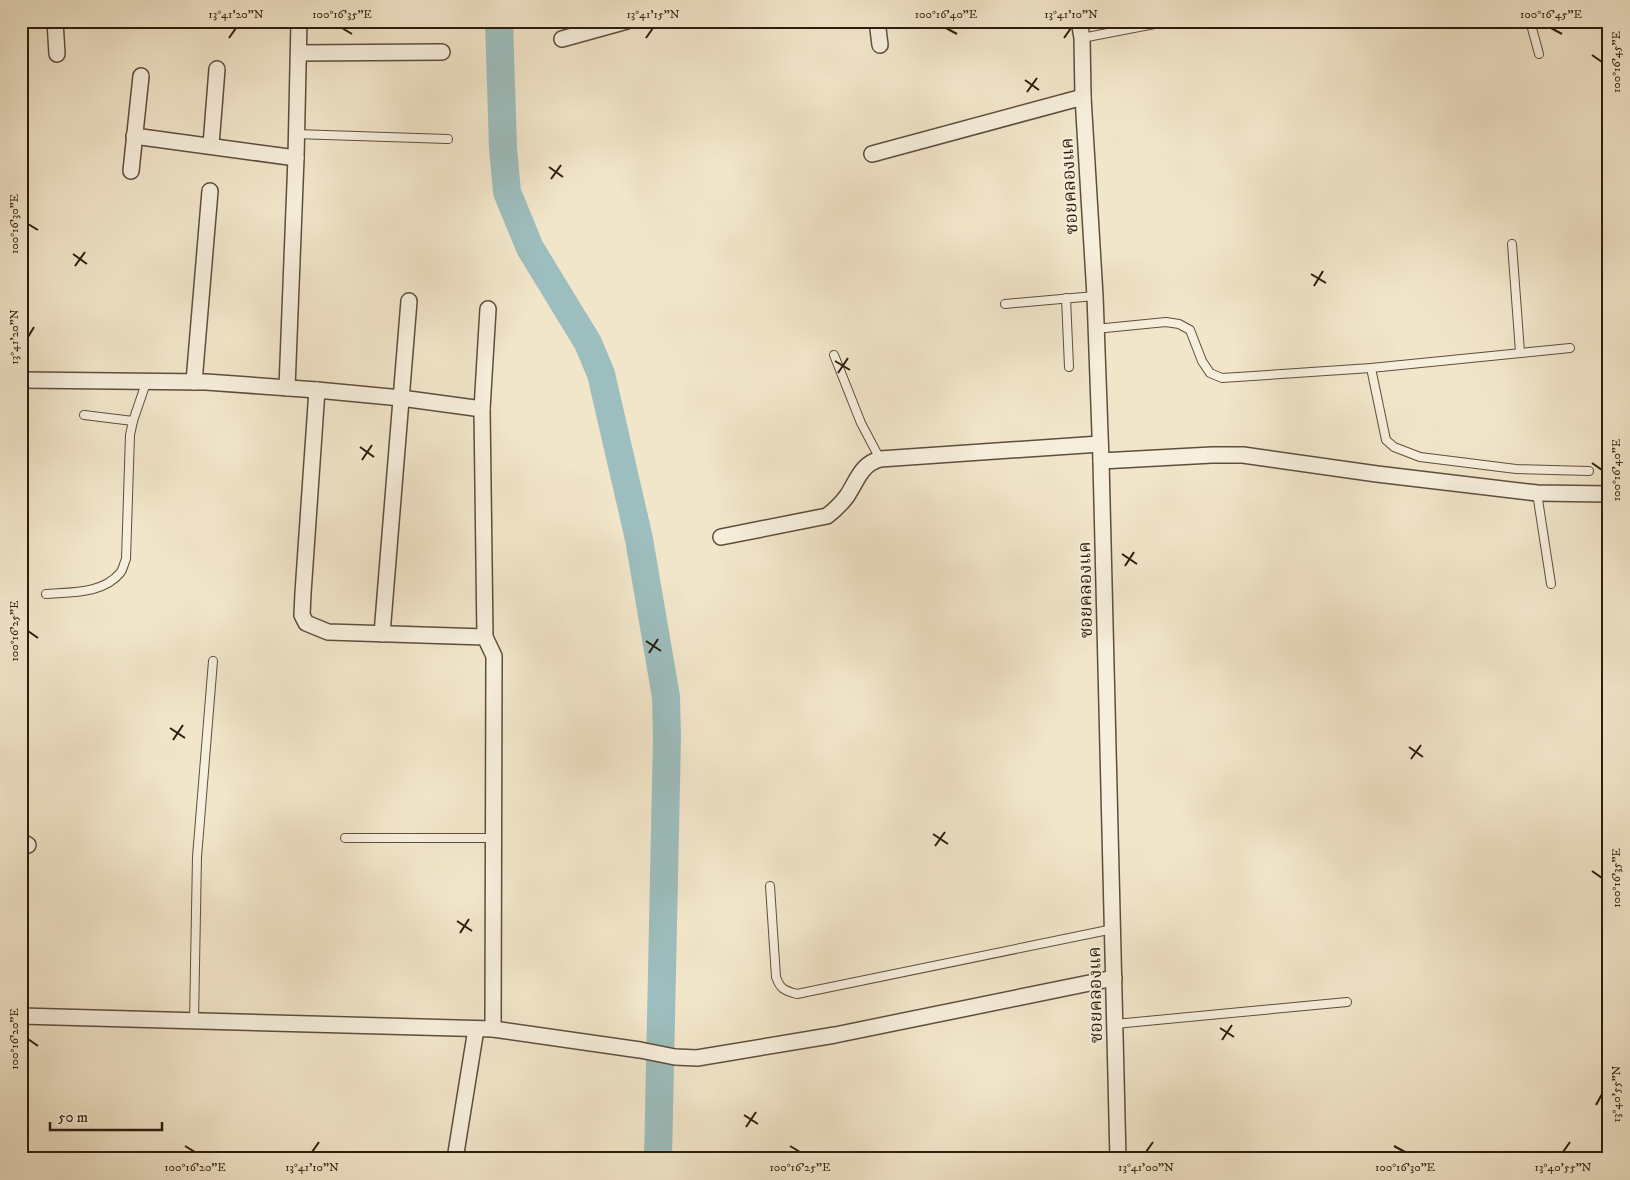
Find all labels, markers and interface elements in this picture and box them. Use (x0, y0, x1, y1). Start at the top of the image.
text: 13°41'20"N (208, 7, 264, 22)
text: 100°16'35"E (312, 7, 372, 22)
text: 13°41'15"N (626, 7, 680, 22)
text: 100°16'40"E (915, 7, 978, 22)
text: 13°41'10"N (1044, 7, 1098, 22)
text: 100°16'45"E (1520, 7, 1583, 22)
text: 100°16'45"E (1609, 30, 1624, 93)
street label: ซอยคลองแค (1056, 137, 1084, 235)
text: 100°16'30"E (7, 193, 22, 254)
text: 13°41'20"N (7, 309, 22, 365)
text: 100°16'40"E (1609, 438, 1624, 501)
street label: ซอยคลองแค (1074, 541, 1098, 639)
text: 100°16'25"E (7, 600, 22, 662)
text: 100°16'35"E (1609, 848, 1624, 908)
street label: ซอยคลองแค (1084, 946, 1108, 1044)
text: 100°16'20"E (7, 1008, 22, 1070)
text: 13°40'55"N (1609, 1065, 1624, 1122)
scale bar (50, 1100, 162, 1132)
text: 50 m (58, 1108, 88, 1127)
text: 100°16'20"E (164, 1160, 226, 1175)
text: 13°41'10"N (285, 1160, 339, 1175)
text: 100°16'25"E (769, 1160, 831, 1175)
text: 13°41'00"N (1118, 1160, 1174, 1175)
text: 100°16'30"E (1375, 1160, 1436, 1175)
text: 13°40'55"N (1535, 1160, 1592, 1175)

